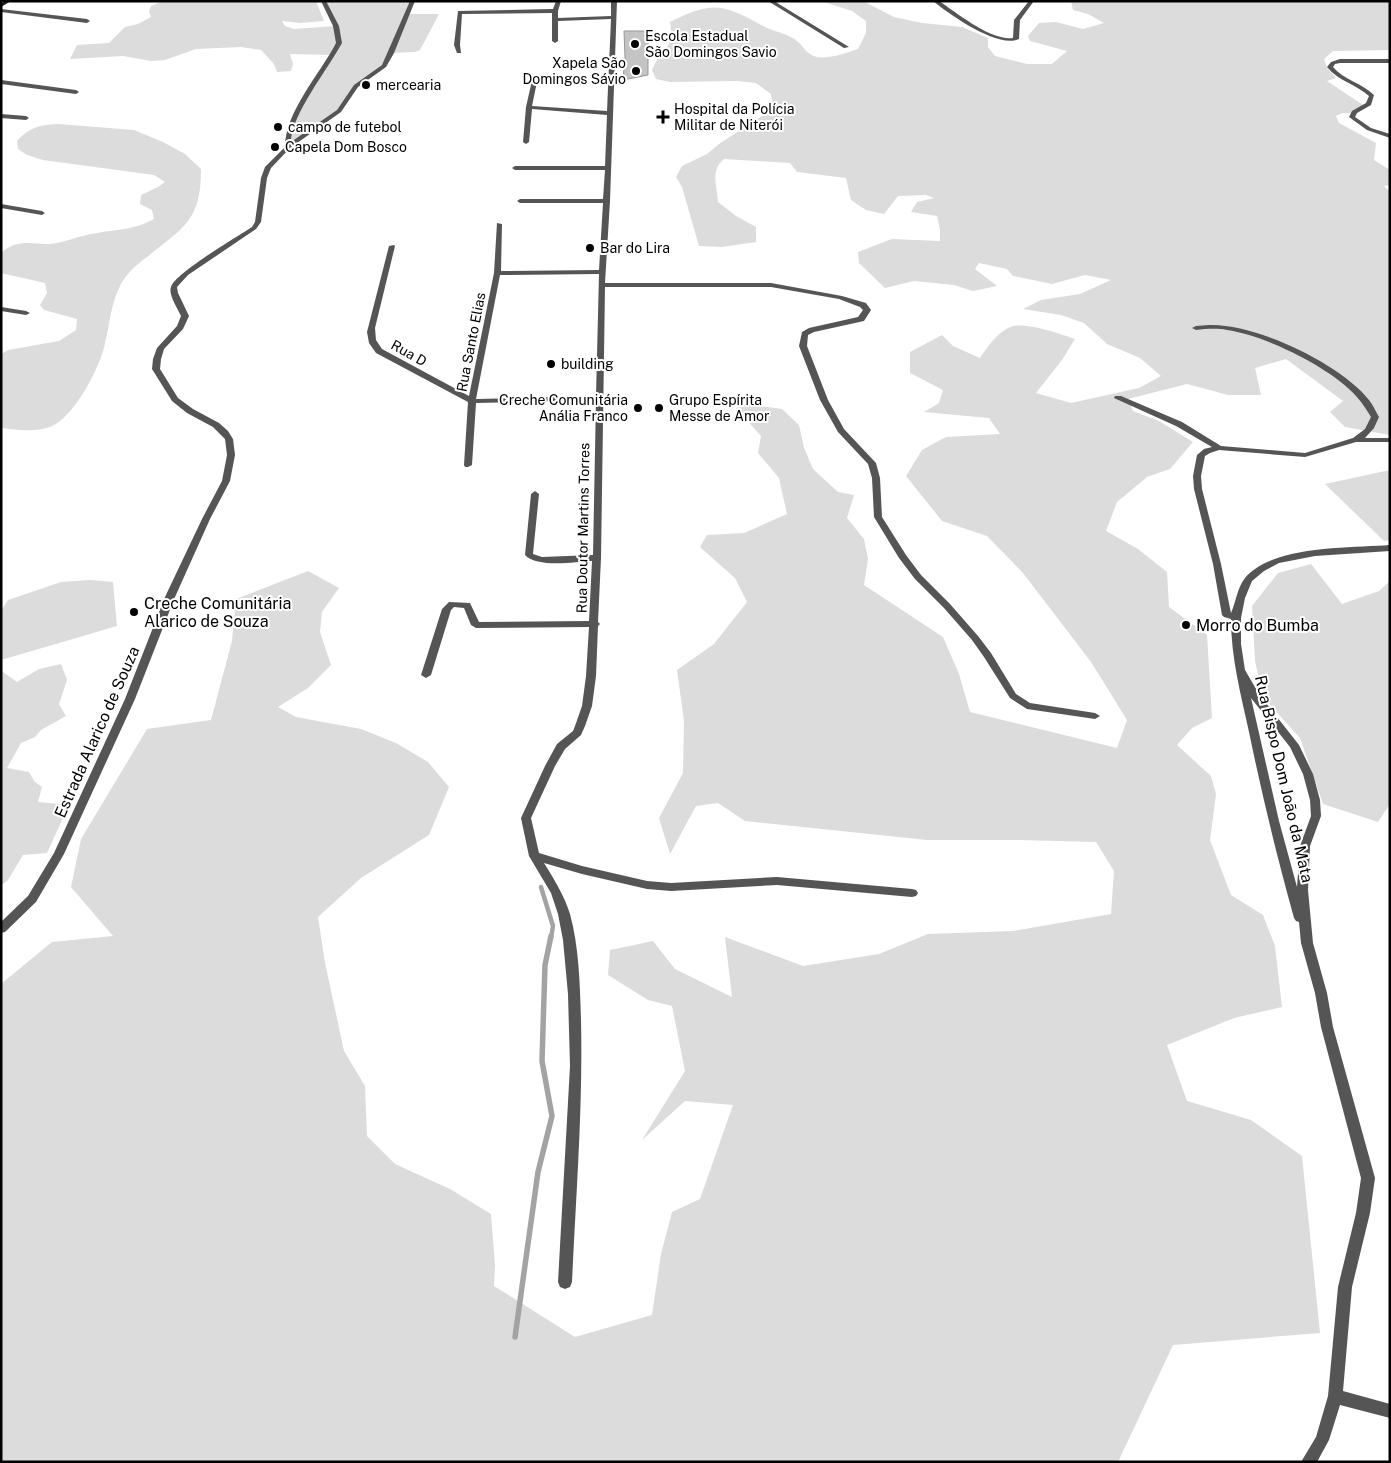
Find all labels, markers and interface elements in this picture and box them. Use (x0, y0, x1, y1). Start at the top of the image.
place label: Escola Estadual São Domingos Savio (645, 28, 777, 60)
marker: Escola Estadual São Domingos Savio (629, 38, 641, 50)
place label: Xapela São Domingos Sávio (523, 55, 626, 87)
marker: Xapela São Domingos Sávio (630, 65, 642, 77)
place label: mercearia (376, 77, 441, 93)
marker: mercearia (360, 79, 372, 91)
place label: Hospital da Polícia Militar de Niterói (674, 101, 794, 133)
marker: Hospital da Polícia Militar de Niterói (656, 110, 670, 124)
place label: campo de futebol (288, 119, 402, 135)
marker: campo de futebol (272, 121, 284, 133)
place label: Capela Dom Bosco (285, 139, 407, 155)
marker: Capela Dom Bosco (269, 141, 281, 153)
place label: Bar do Lira (600, 240, 670, 256)
marker: Bar do Lira (584, 242, 596, 254)
street label: Rua Santo Elias (454, 291, 488, 393)
street label: Rua D (388, 337, 430, 369)
place label: building (561, 356, 614, 372)
marker: building (545, 358, 557, 370)
place label: Creche Comunitária Anália Franco (499, 392, 628, 424)
place label: Grupo Espírita Messe de Amor (669, 392, 769, 424)
marker: Creche Comunitária Anália Franco (632, 402, 644, 414)
marker: Grupo Espírita Messe de Amor (653, 402, 665, 414)
street label: Rua Doutor Martins Torres (574, 443, 592, 613)
place label: Creche Comunitária Alarico de Souza (144, 594, 291, 631)
marker: Creche Comunitária Alarico de Souza (128, 606, 140, 618)
place label: Morro do Bumba (1196, 616, 1319, 635)
marker: Morro do Bumba (1180, 619, 1192, 631)
street label: Estrada Alarico de Souza (51, 643, 143, 821)
street label: Rua Bispo Dom João da Mata (1251, 673, 1317, 885)

